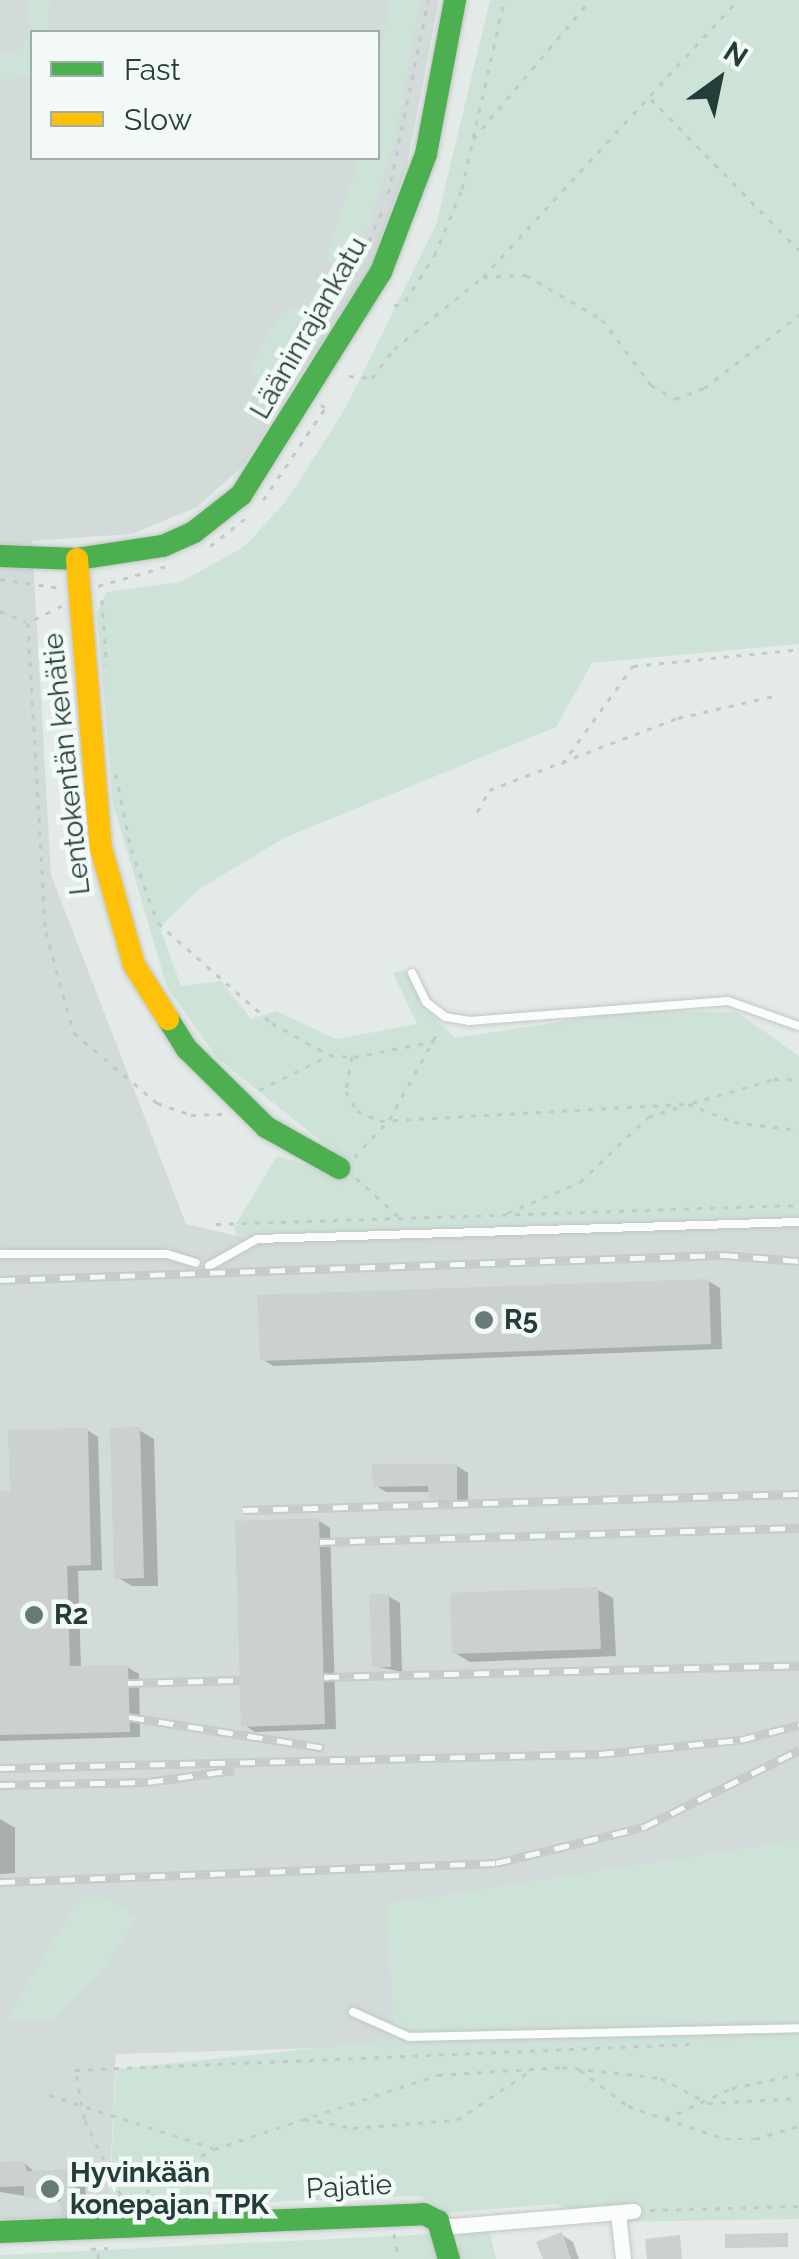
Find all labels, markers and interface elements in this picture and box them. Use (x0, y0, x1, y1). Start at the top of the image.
legend (30, 30, 380, 160)
north arrow (669, 30, 769, 130)
text: N (718, 35, 754, 74)
text: Fast (124, 52, 181, 87)
text: Slow (124, 102, 192, 137)
street label: Lääninrajankatu (243, 231, 375, 425)
street label: Lentokentän kehätie (37, 631, 97, 897)
place label: R5 (504, 1303, 538, 1337)
marker: R5 (473, 1309, 495, 1331)
place label: R2 (54, 1598, 88, 1632)
marker: R2 (23, 1604, 45, 1626)
place label: Hyvinkään konepajan TPK (70, 2156, 270, 2222)
street label: Pajatie (305, 2168, 393, 2206)
marker: Hyvinkään konepajan TPK (39, 2178, 61, 2200)

